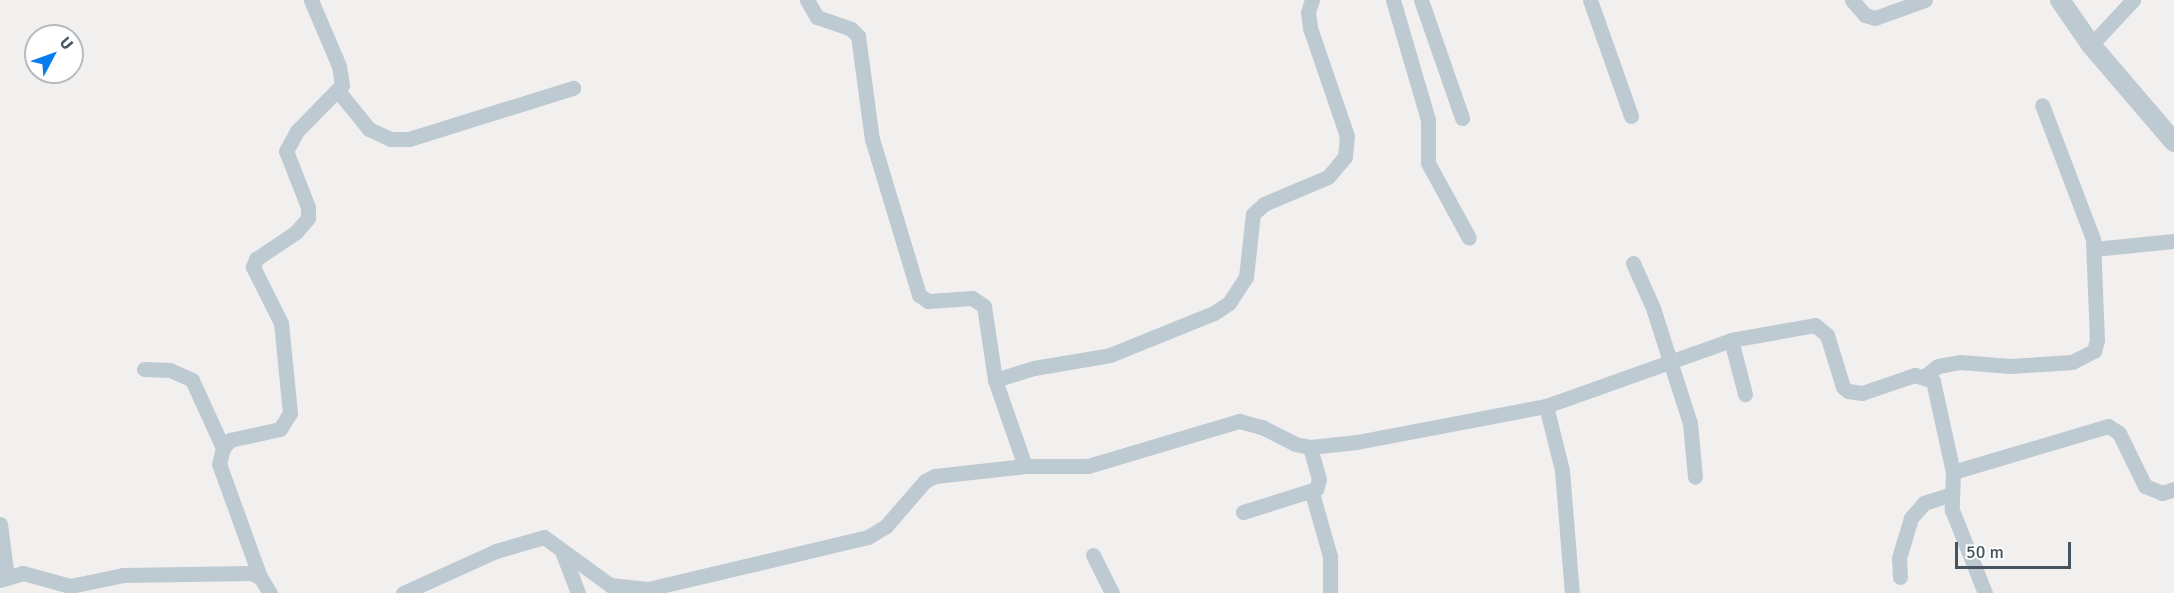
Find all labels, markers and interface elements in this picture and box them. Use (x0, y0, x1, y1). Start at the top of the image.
north arrow (24, 24, 84, 84)
text: U (55, 33, 77, 54)
scale bar (1958, 530, 2074, 568)
text: 50 m (1966, 541, 2004, 563)

